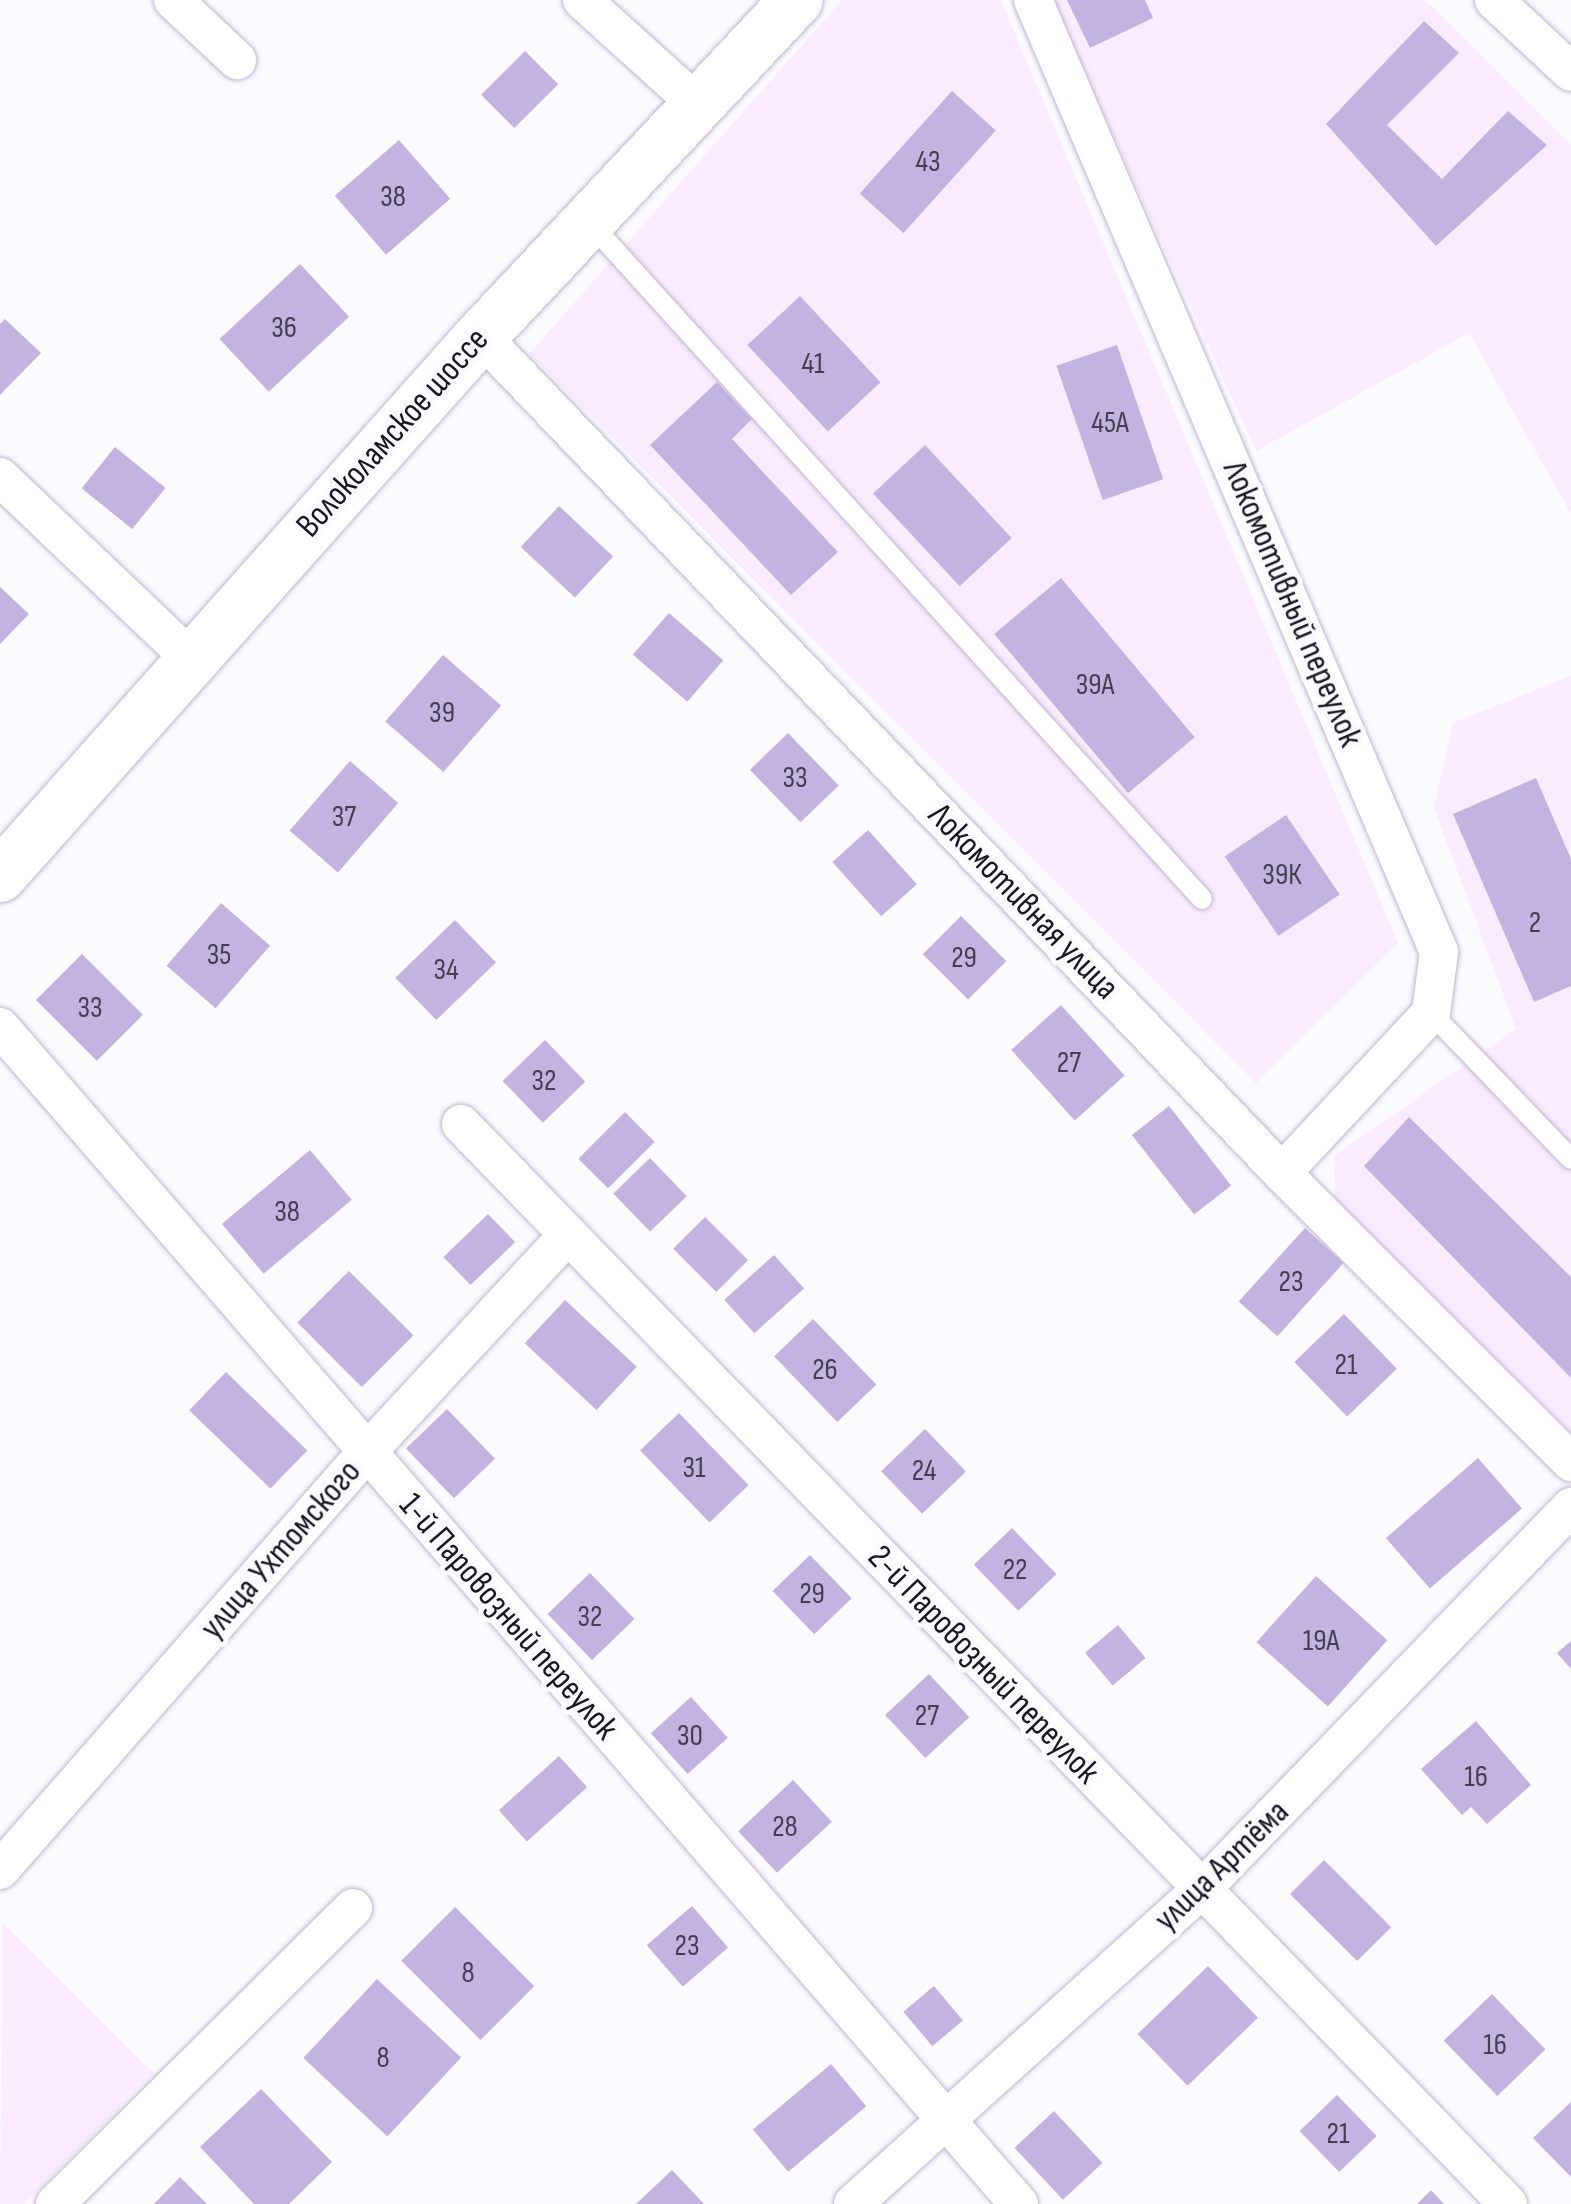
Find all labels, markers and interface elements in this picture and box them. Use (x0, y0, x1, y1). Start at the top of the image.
house number: 43 (915, 144, 941, 180)
house number: 38 (380, 179, 406, 215)
house number: 36 (271, 310, 297, 346)
street label: Волоколамское шоссе (288, 320, 498, 546)
house number: 41 (801, 346, 825, 382)
house number: 45А (1091, 405, 1129, 441)
street label: Локомотивный переулок (1213, 455, 1371, 753)
house number: 39А (1076, 667, 1114, 703)
house number: 39 (429, 695, 455, 731)
house number: 33 (782, 760, 808, 796)
street label: Локомотивная улица (919, 795, 1127, 1009)
house number: 37 (332, 799, 356, 835)
house number: 39К (1262, 857, 1302, 893)
house number: 2 (1529, 905, 1541, 941)
house number: 35 (207, 937, 231, 973)
house number: 29 (951, 940, 977, 976)
house number: 34 (433, 952, 459, 988)
house number: 33 (77, 990, 103, 1026)
house number: 27 (1057, 1045, 1081, 1081)
house number: 32 (532, 1063, 556, 1099)
house number: 38 (274, 1194, 300, 1230)
house number: 23 (1279, 1264, 1303, 1300)
house number: 21 (1335, 1347, 1357, 1383)
house number: 26 (812, 1352, 838, 1388)
house number: 31 (682, 1450, 706, 1486)
street label: улица Ухтомского (192, 1452, 370, 1648)
house number: 24 (912, 1453, 936, 1489)
street label: 1-й Паровозный переулок (389, 1485, 627, 1749)
street label: 2-й Паровозный переулок (858, 1537, 1108, 1793)
house number: 22 (1003, 1552, 1027, 1588)
house number: 29 (799, 1576, 825, 1612)
house number: 32 (578, 1599, 602, 1635)
house number: 19А (1303, 1623, 1339, 1659)
house number: 27 (915, 1698, 939, 1734)
house number: 30 (677, 1718, 703, 1754)
house number: 16 (1464, 1759, 1488, 1795)
street label: улица Артёма (1146, 1791, 1298, 1941)
house number: 28 (772, 1809, 798, 1845)
house number: 23 (675, 1928, 699, 1964)
house number: 8 (461, 1955, 475, 1991)
house number: 16 (1483, 2027, 1507, 2063)
house number: 8 (376, 2040, 390, 2076)
house number: 21 (1327, 2116, 1349, 2152)

